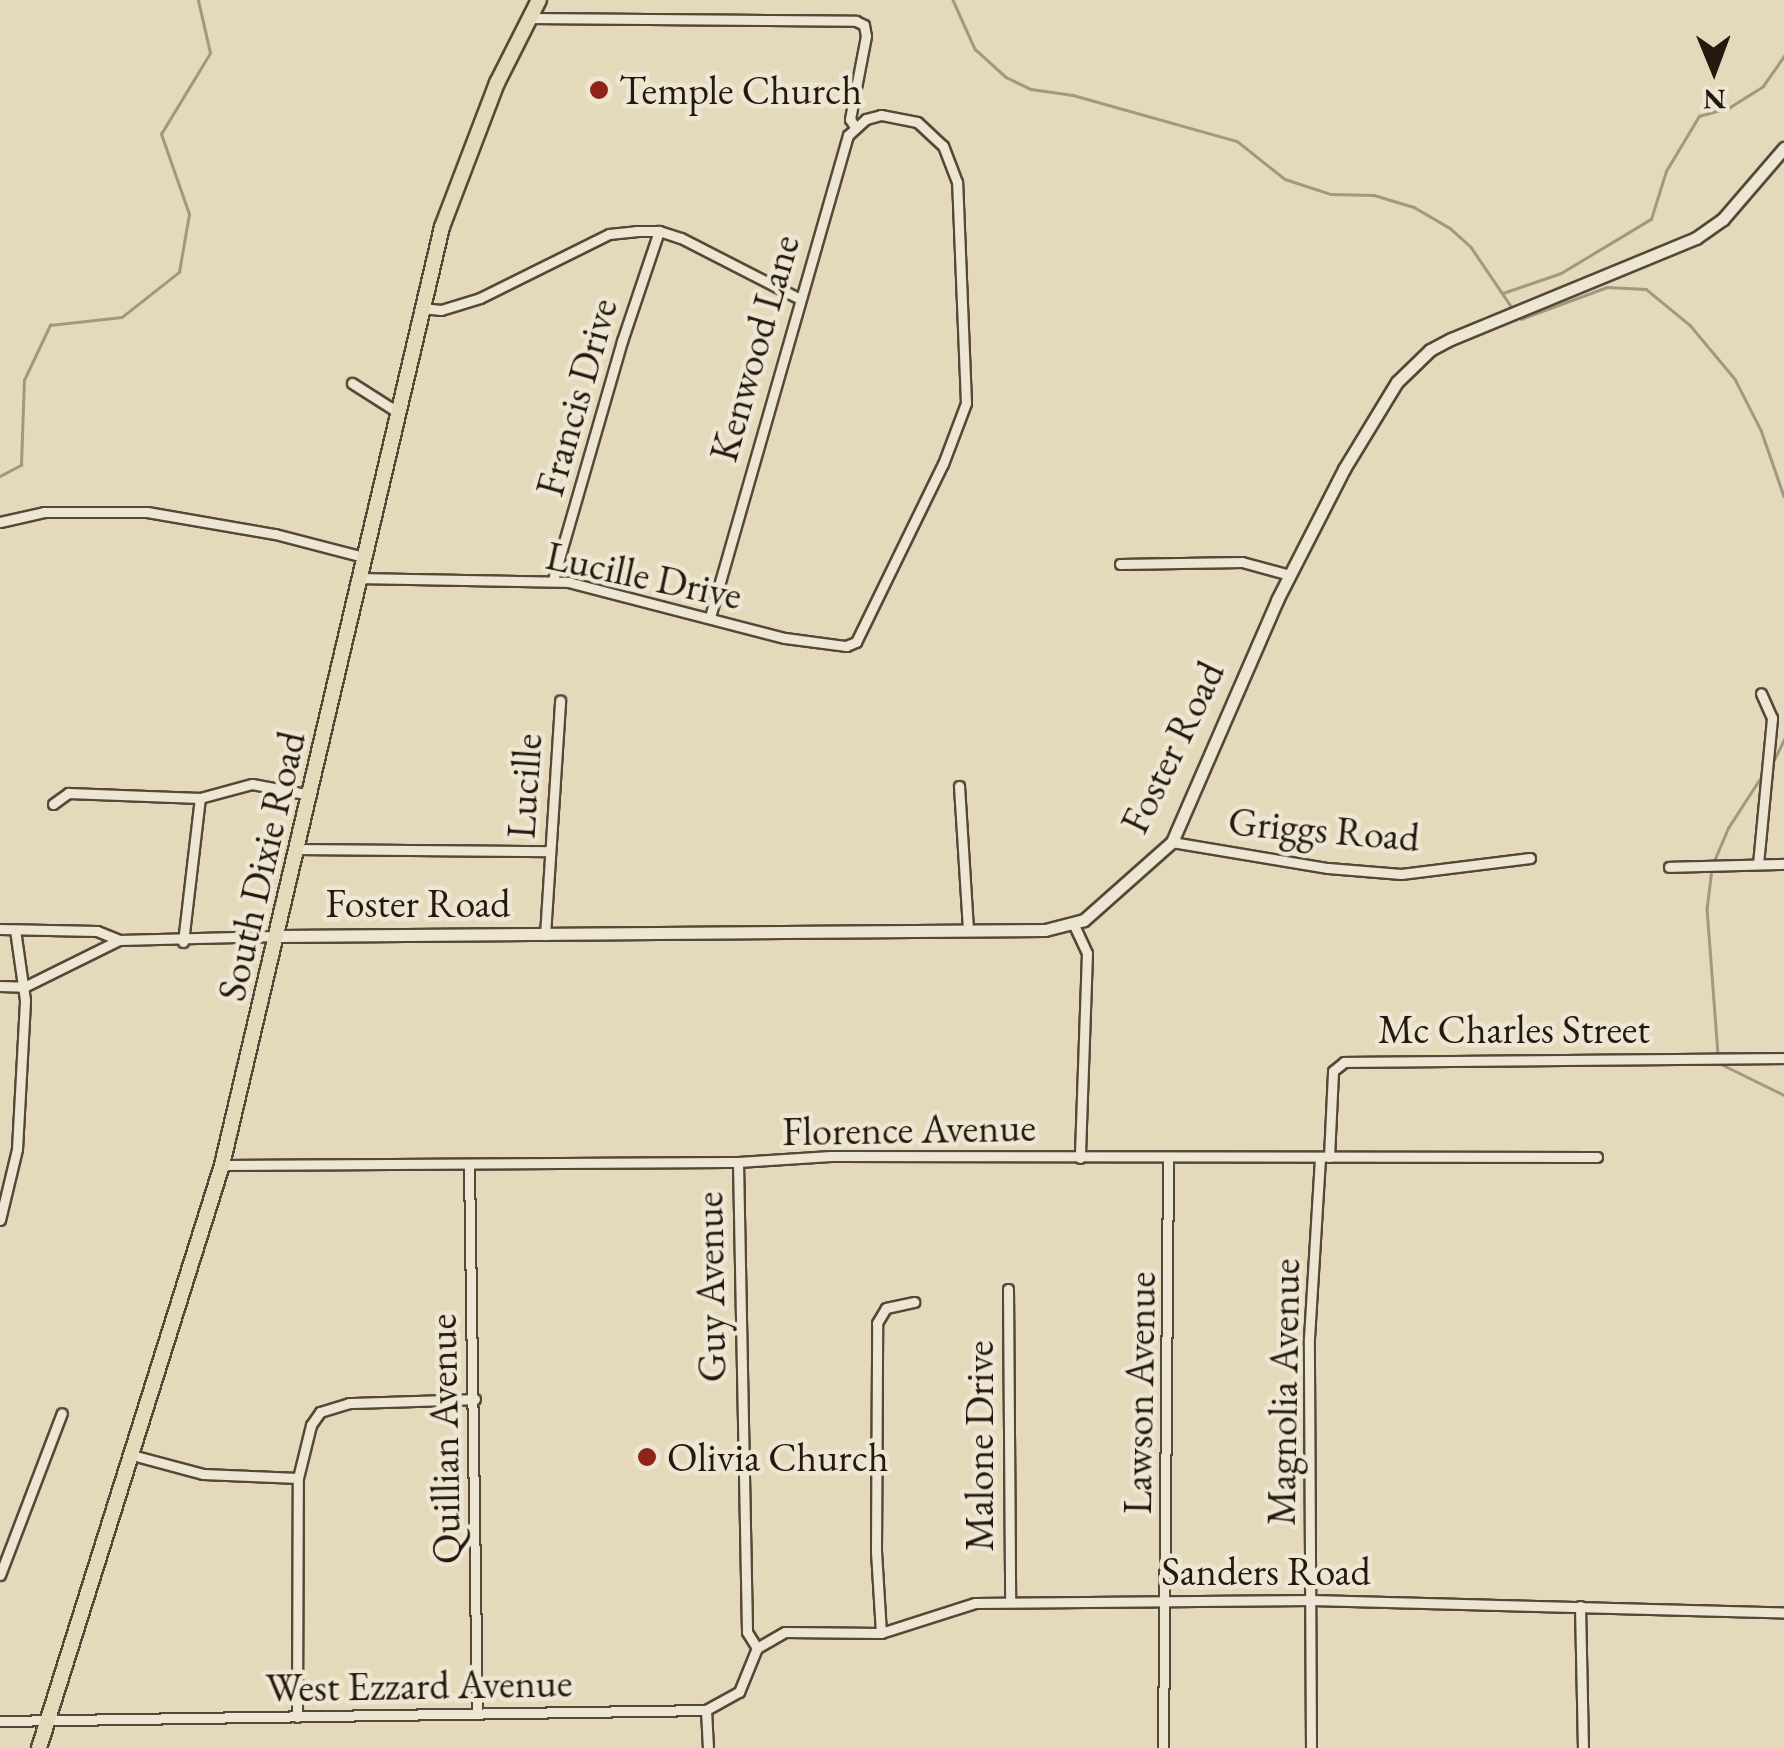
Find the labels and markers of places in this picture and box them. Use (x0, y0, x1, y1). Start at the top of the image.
place label: Temple Church (619, 66, 862, 114)
marker: Temple Church (588, 79, 610, 101)
place label: Olivia Church (667, 1433, 889, 1481)
marker: Olivia Church (636, 1446, 658, 1468)

